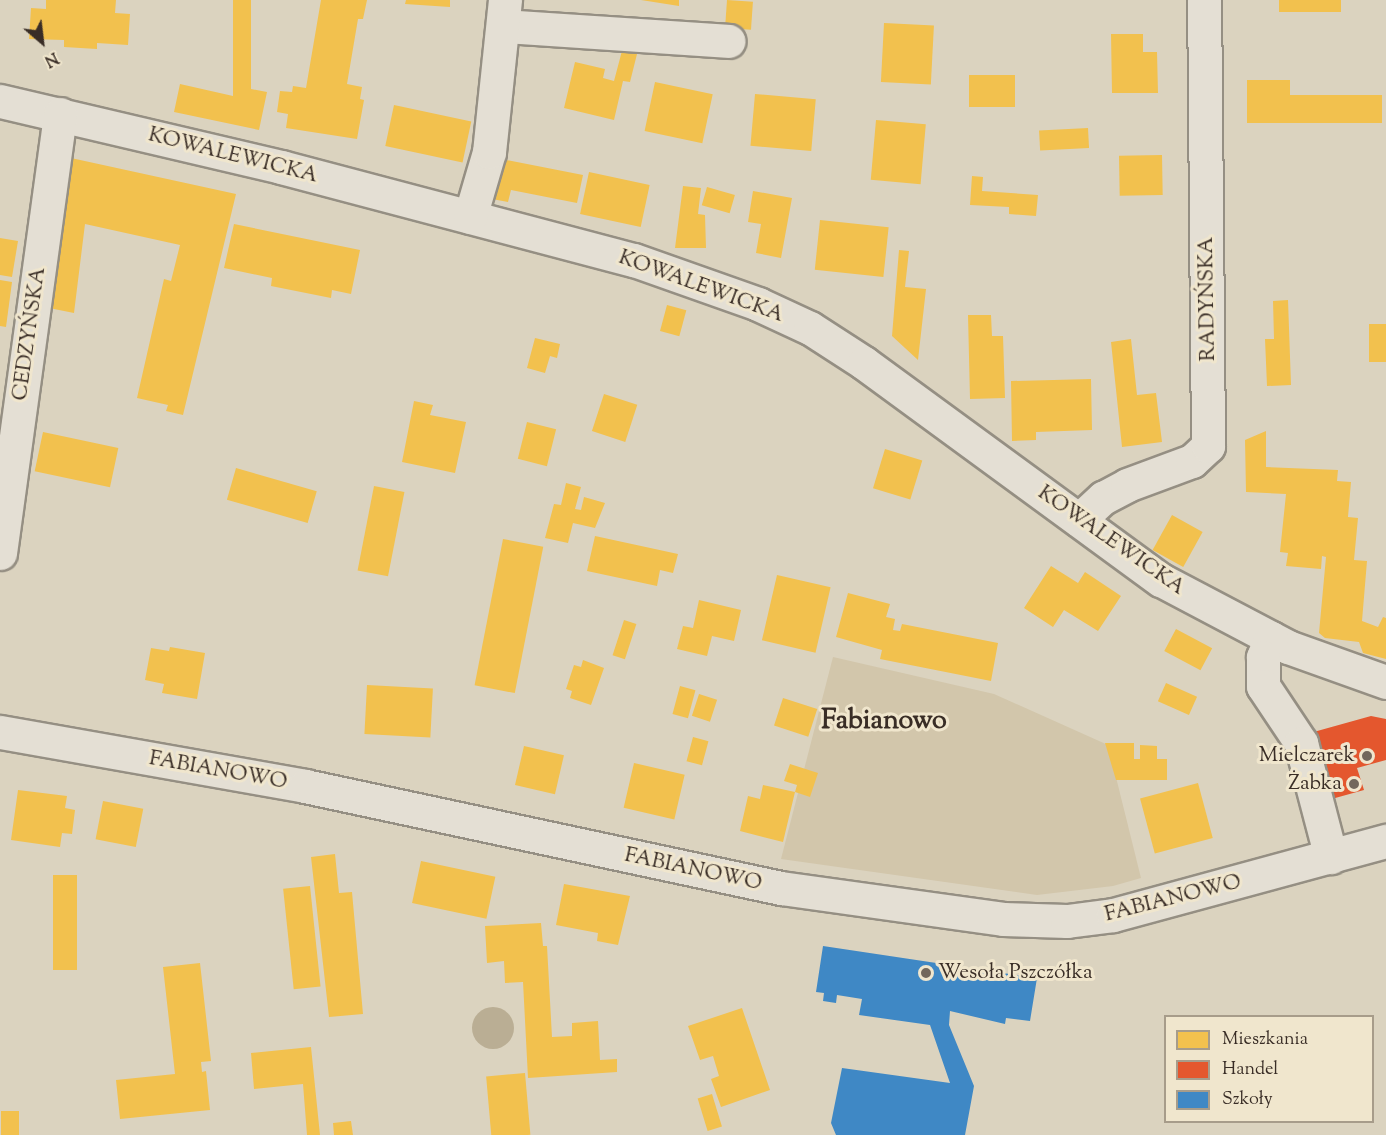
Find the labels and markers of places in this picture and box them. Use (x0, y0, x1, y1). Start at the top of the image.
place label: Mielczarek (1259, 743, 1355, 769)
marker: Mielczarek (1360, 749, 1374, 763)
place label: Żabka (1288, 771, 1342, 797)
marker: Żabka (1347, 777, 1361, 791)
place label: Wesoła Pszczółka (938, 960, 1093, 986)
marker: Wesoła Pszczółka (919, 966, 933, 980)

